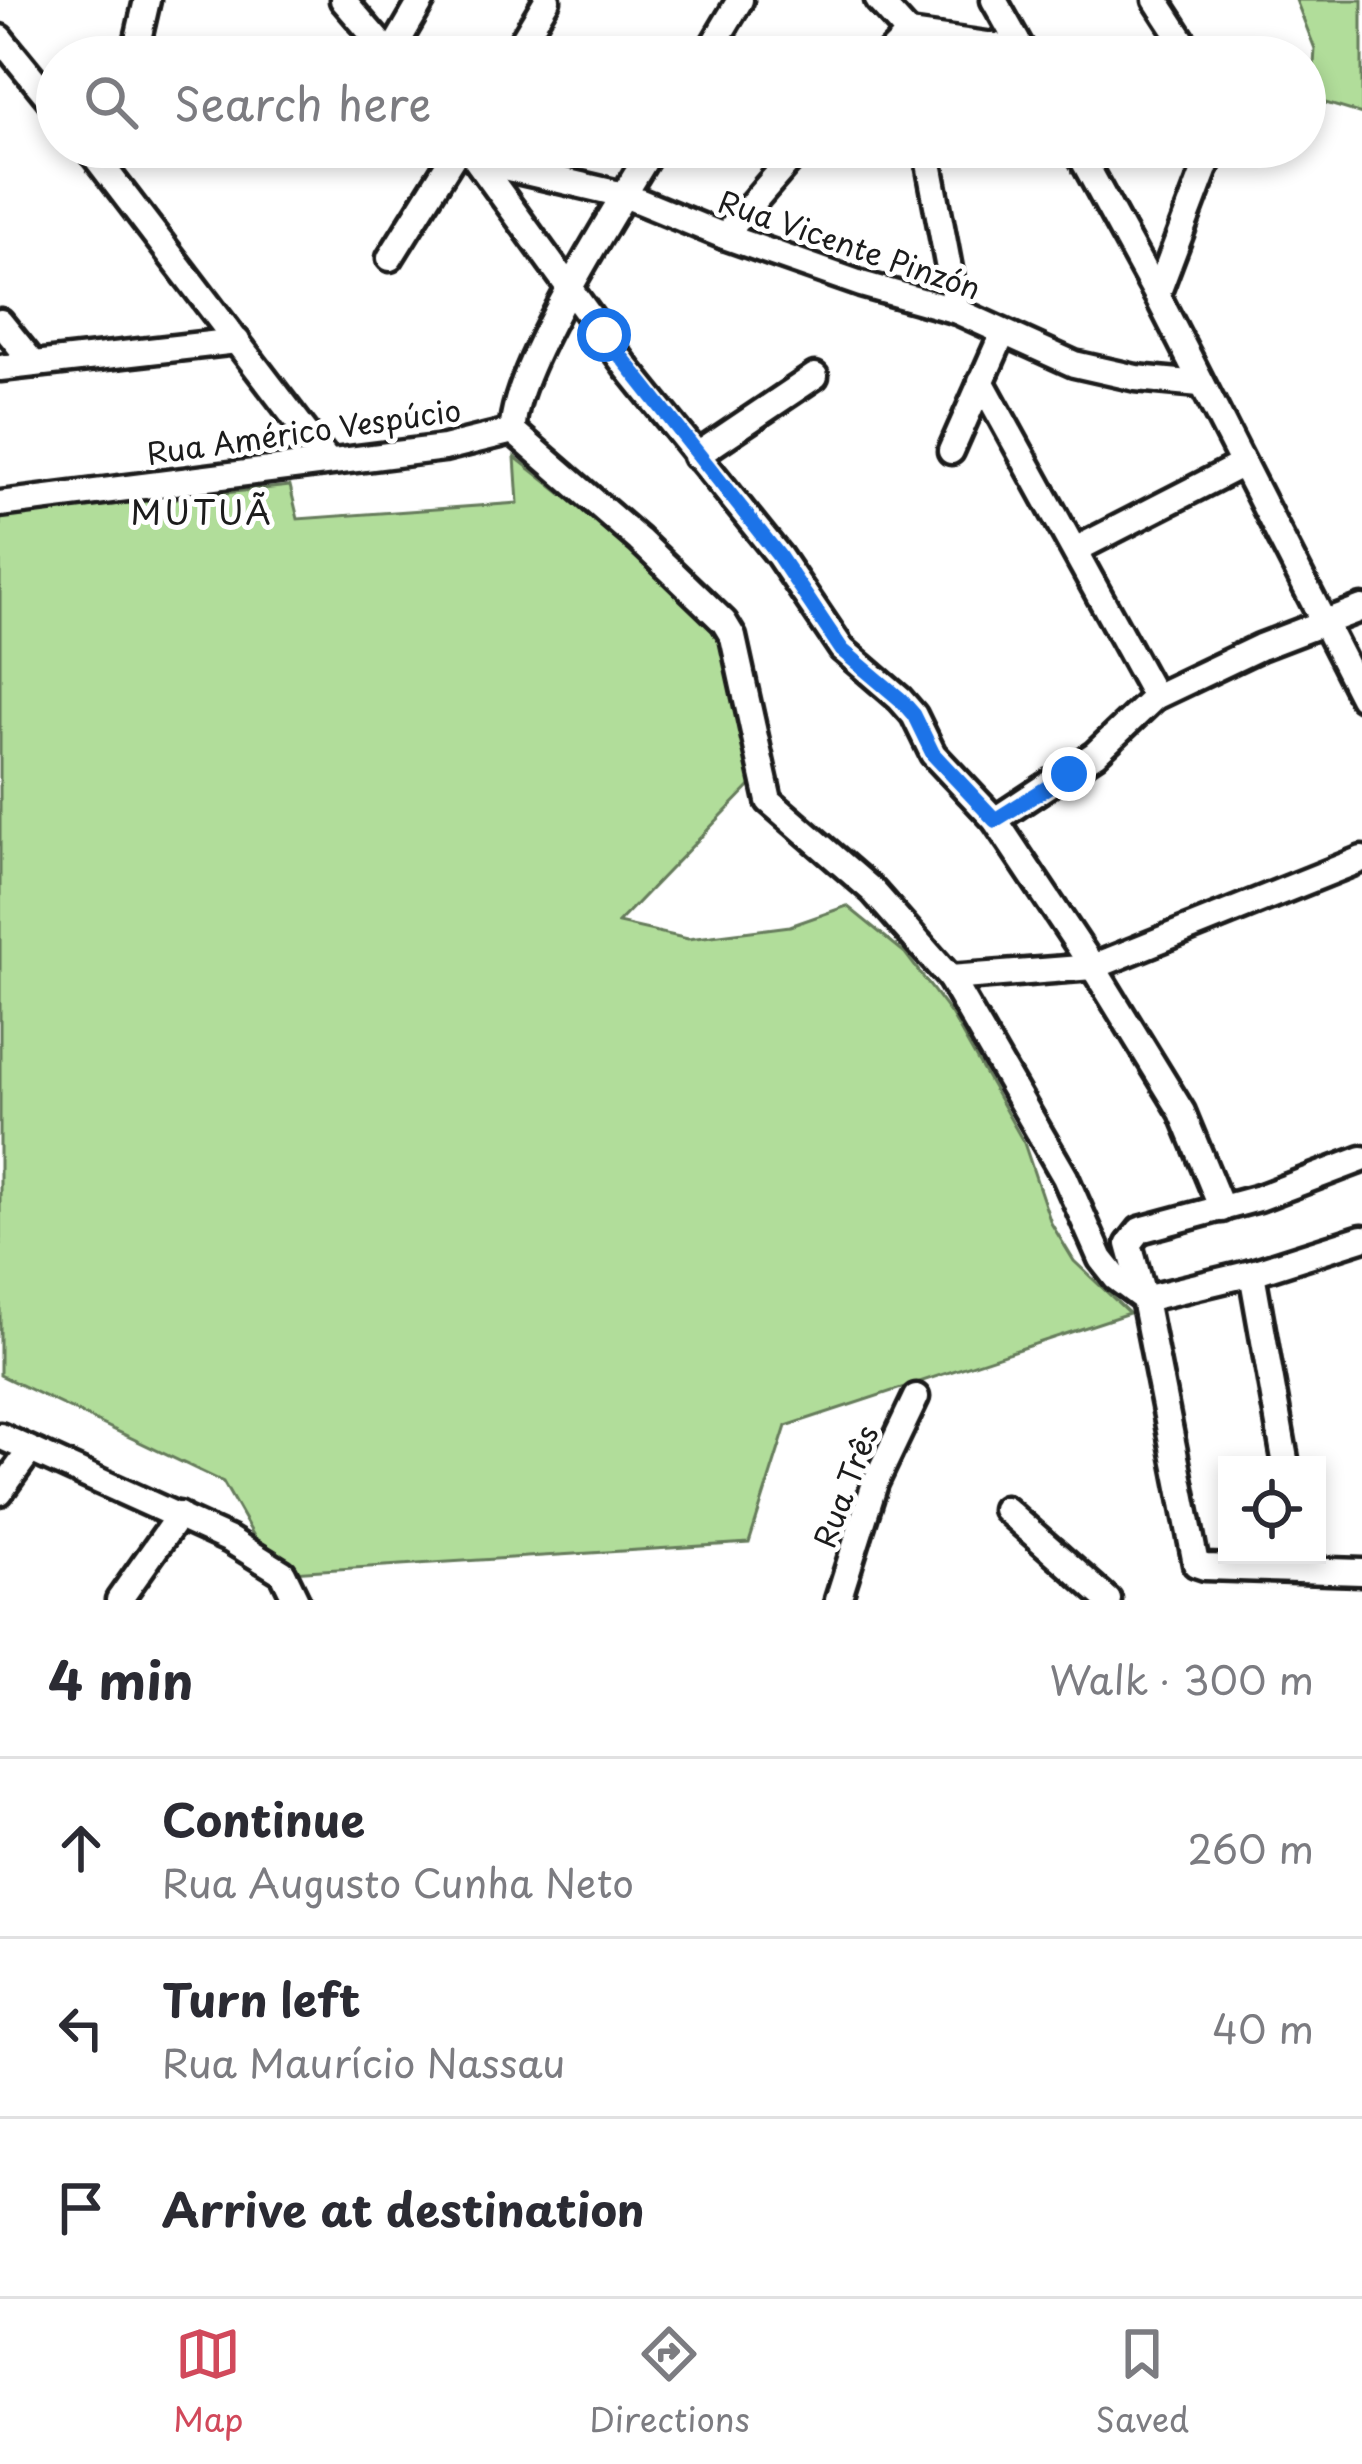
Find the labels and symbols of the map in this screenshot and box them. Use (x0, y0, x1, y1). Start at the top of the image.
street label: Rua Vicente Pinzón (713, 178, 987, 310)
route start (577, 308, 631, 362)
street label: Rua Américo Vespúcio (144, 386, 464, 475)
district label: MUTUÃ (130, 486, 274, 536)
route end (1042, 747, 1096, 801)
street label: Rua Três (801, 1419, 889, 1554)

